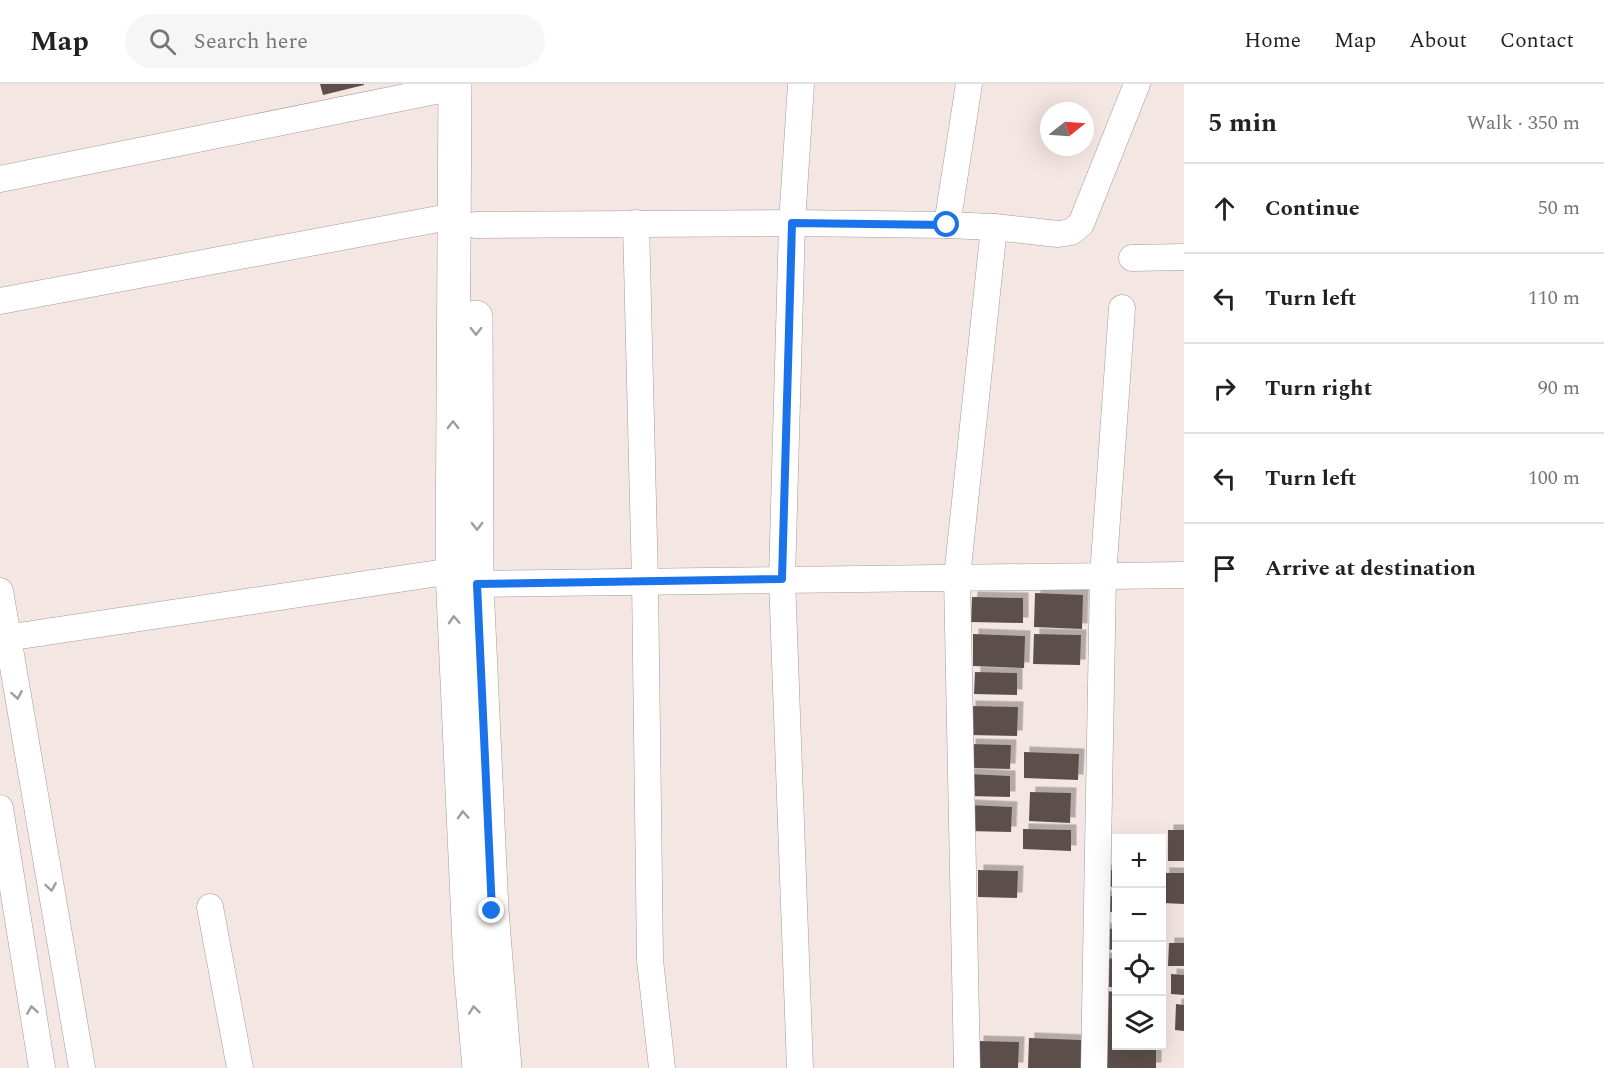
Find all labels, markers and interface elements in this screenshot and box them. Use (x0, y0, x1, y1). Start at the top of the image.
search box (125, 14, 545, 68)
text: Map (30, 20, 89, 63)
icon: search (146, 25, 179, 58)
text: Search here (194, 25, 308, 58)
text: Home (1244, 25, 1301, 57)
text: Map (1334, 25, 1376, 57)
text: About (1409, 25, 1467, 57)
text: Contact (1500, 25, 1574, 57)
north arrow (1040, 102, 1094, 156)
text: 5 min (1208, 103, 1277, 143)
text: Walk · 350 m (1467, 108, 1580, 138)
icon: ahead (1208, 192, 1241, 225)
text: Continue (1265, 192, 1360, 225)
text: 50 m (1538, 193, 1580, 223)
route start (933, 211, 959, 237)
icon: left (1208, 282, 1241, 315)
text: Turn left (1265, 282, 1357, 315)
text: 110 m (1528, 283, 1580, 313)
one-way arrow (470, 327, 482, 336)
icon: right (1208, 372, 1241, 405)
text: Turn right (1265, 372, 1372, 405)
text: 90 m (1538, 373, 1580, 403)
one-way arrow (447, 421, 459, 430)
icon: left (1208, 462, 1241, 495)
text: Turn left (1265, 462, 1357, 495)
text: 100 m (1528, 463, 1580, 493)
one-way arrow (471, 522, 483, 531)
icon: arrive (1208, 552, 1241, 585)
text: Arrive at destination (1265, 552, 1476, 585)
one-way arrow (448, 616, 461, 625)
one-way arrow (11, 690, 23, 700)
one-way arrow (457, 811, 469, 820)
map controls (1112, 834, 1166, 1050)
button: + (1112, 834, 1166, 888)
one-way arrow (44, 882, 57, 892)
button: − (1112, 888, 1166, 942)
route end (478, 897, 504, 923)
button: locate (1112, 942, 1166, 996)
button: layers (1112, 996, 1166, 1050)
one-way arrow (468, 1005, 481, 1014)
one-way arrow (27, 1006, 39, 1015)

